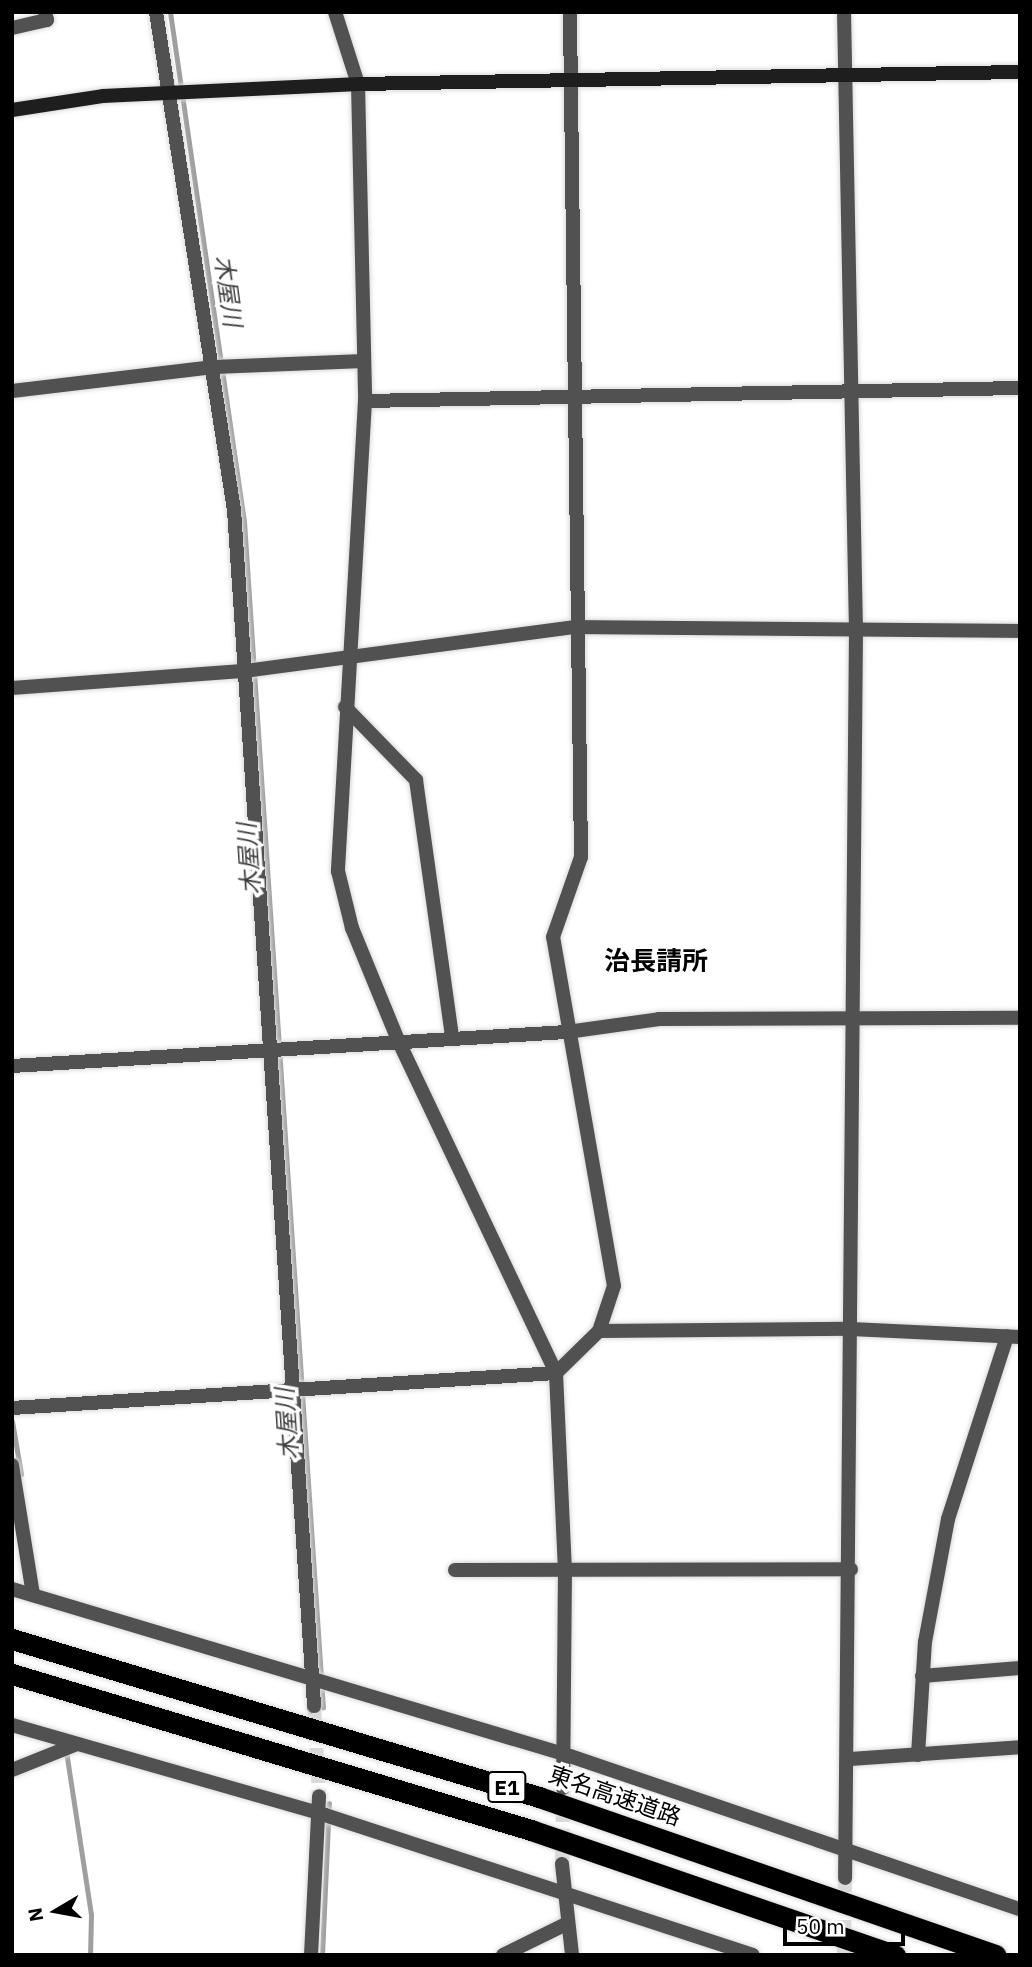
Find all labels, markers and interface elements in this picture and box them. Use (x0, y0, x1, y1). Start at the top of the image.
water label: 木屋川 (209, 253, 247, 329)
water label: 木屋川 (232, 822, 266, 896)
district label: 治長請所 (604, 945, 708, 977)
water label: 木屋川 (270, 1387, 304, 1461)
street label: 東名高速道路 (545, 1759, 685, 1831)
road number: E1 (486, 1770, 528, 1804)
north arrow (21, 1876, 91, 1946)
scale bar (787, 1900, 909, 1944)
text: N (22, 1906, 48, 1924)
text: 50 m (796, 1912, 845, 1940)

